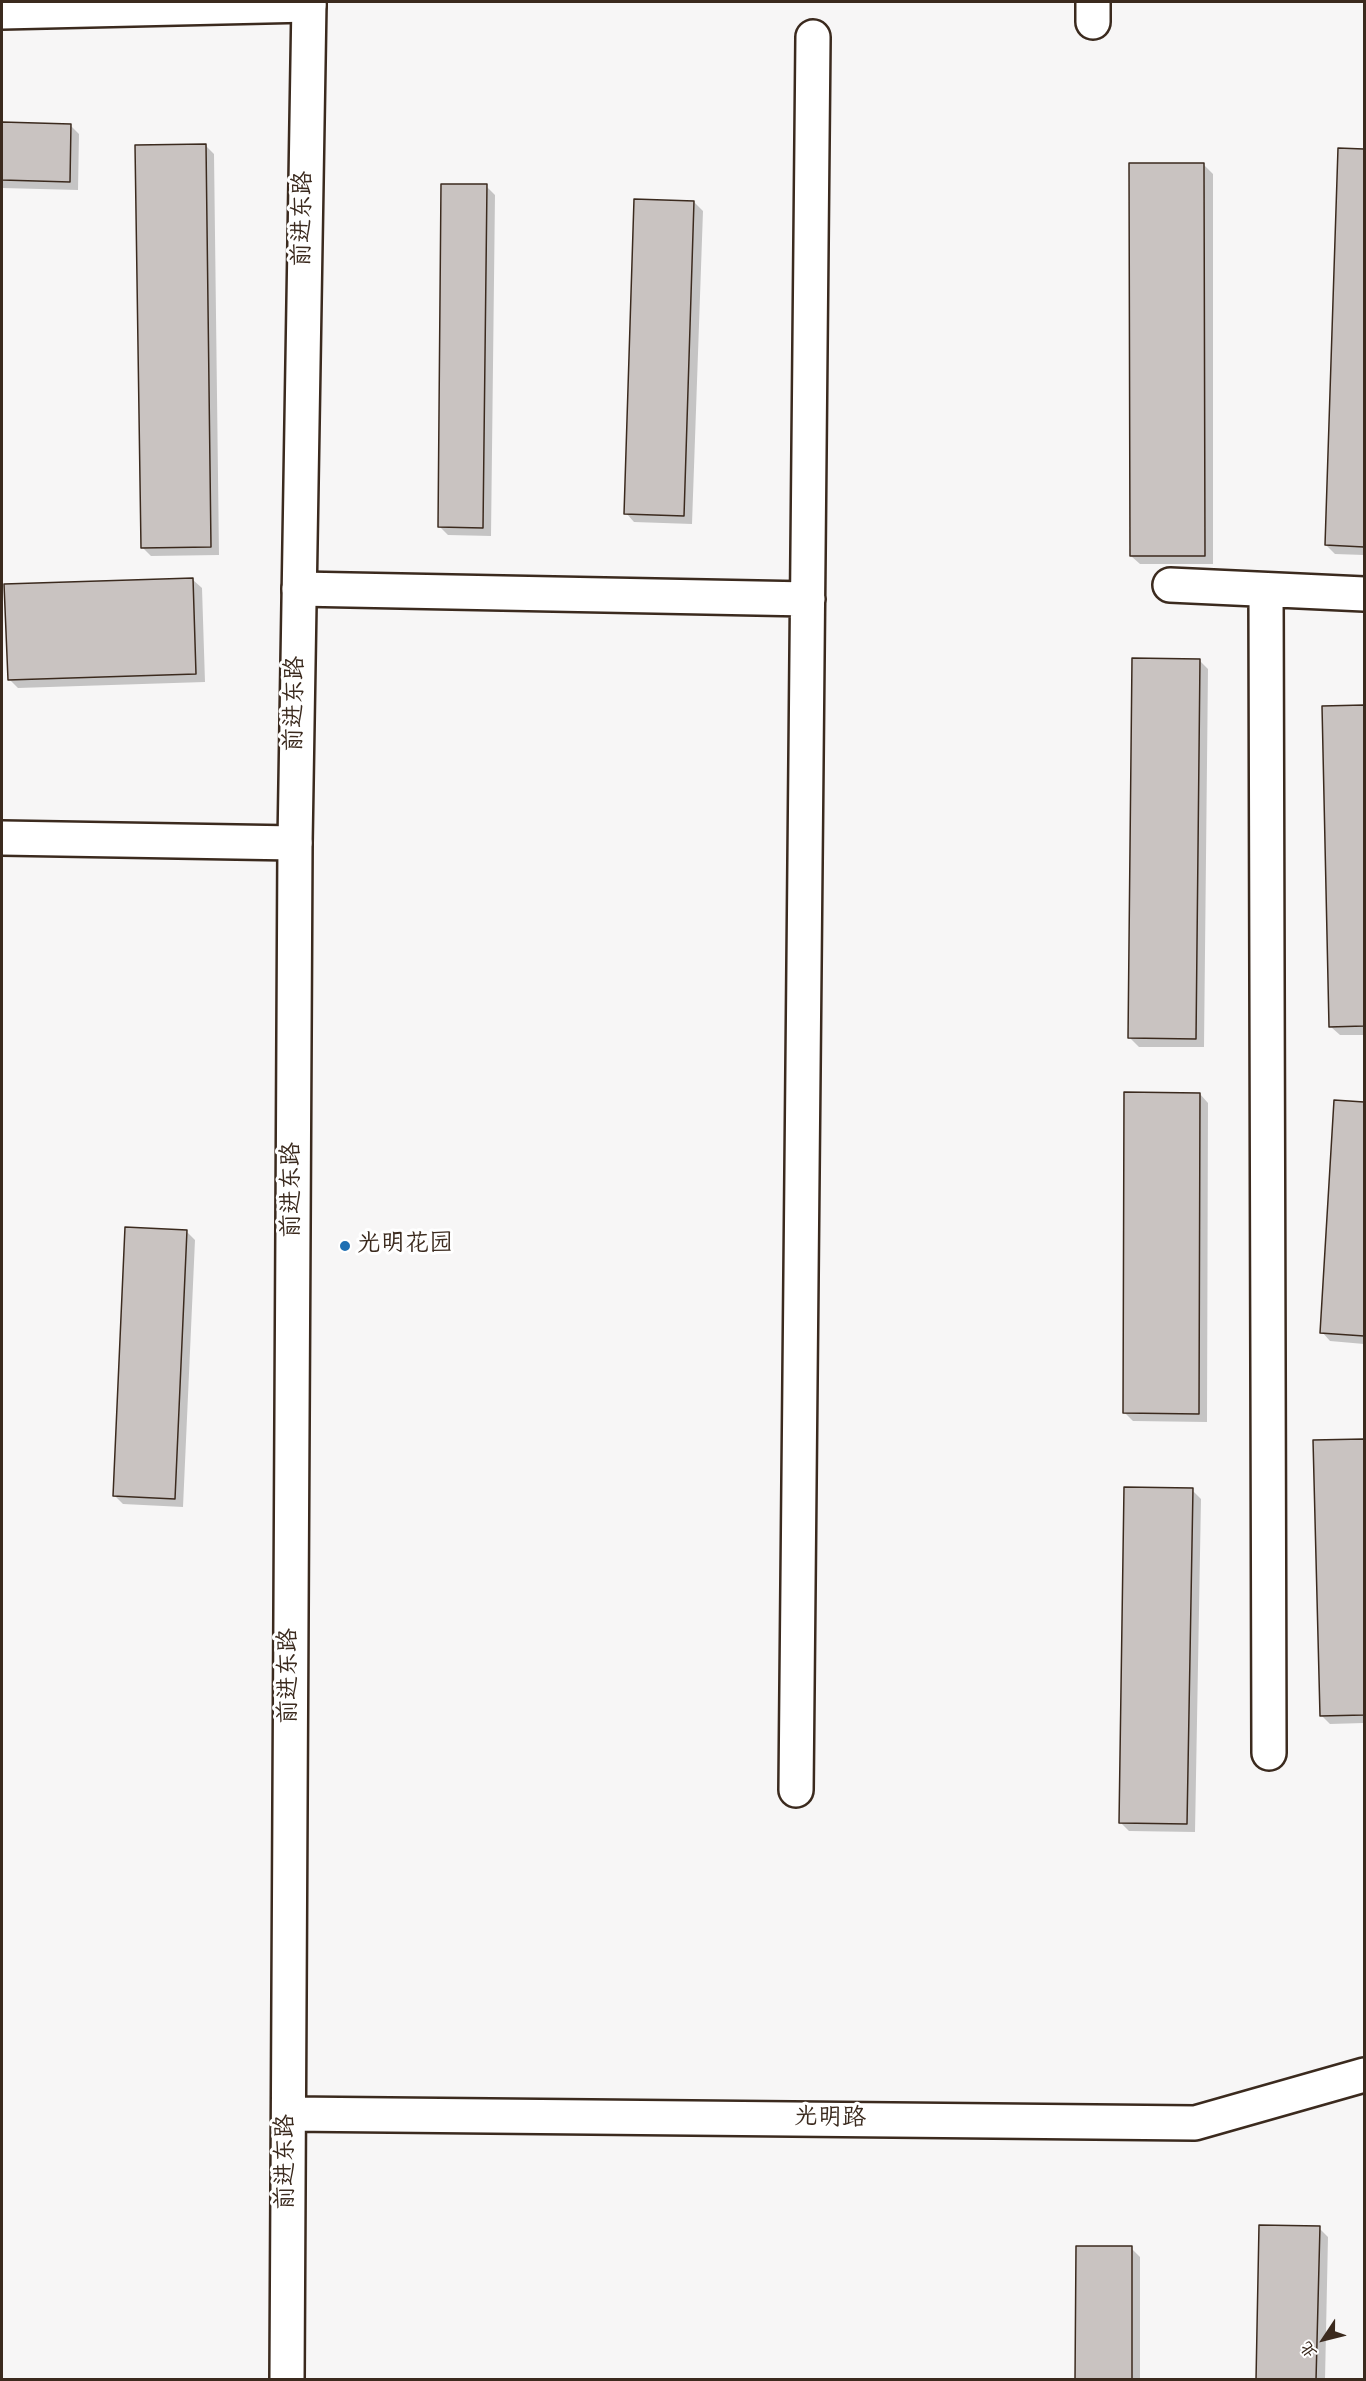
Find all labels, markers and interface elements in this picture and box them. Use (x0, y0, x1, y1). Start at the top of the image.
street label: 前进东路 (290, 171, 320, 267)
street label: 前进东路 (282, 656, 312, 752)
street label: 前进东路 (280, 1142, 308, 1238)
place label: 光明花园 (357, 1232, 453, 1260)
marker: 光明花园 (338, 1239, 352, 1253)
street label: 前进东路 (277, 1628, 305, 1724)
street label: 光明路 (794, 2105, 866, 2135)
street label: 前进东路 (274, 2114, 302, 2210)
north arrow (1294, 2309, 1354, 2369)
text: 北 (1295, 2336, 1324, 2363)

